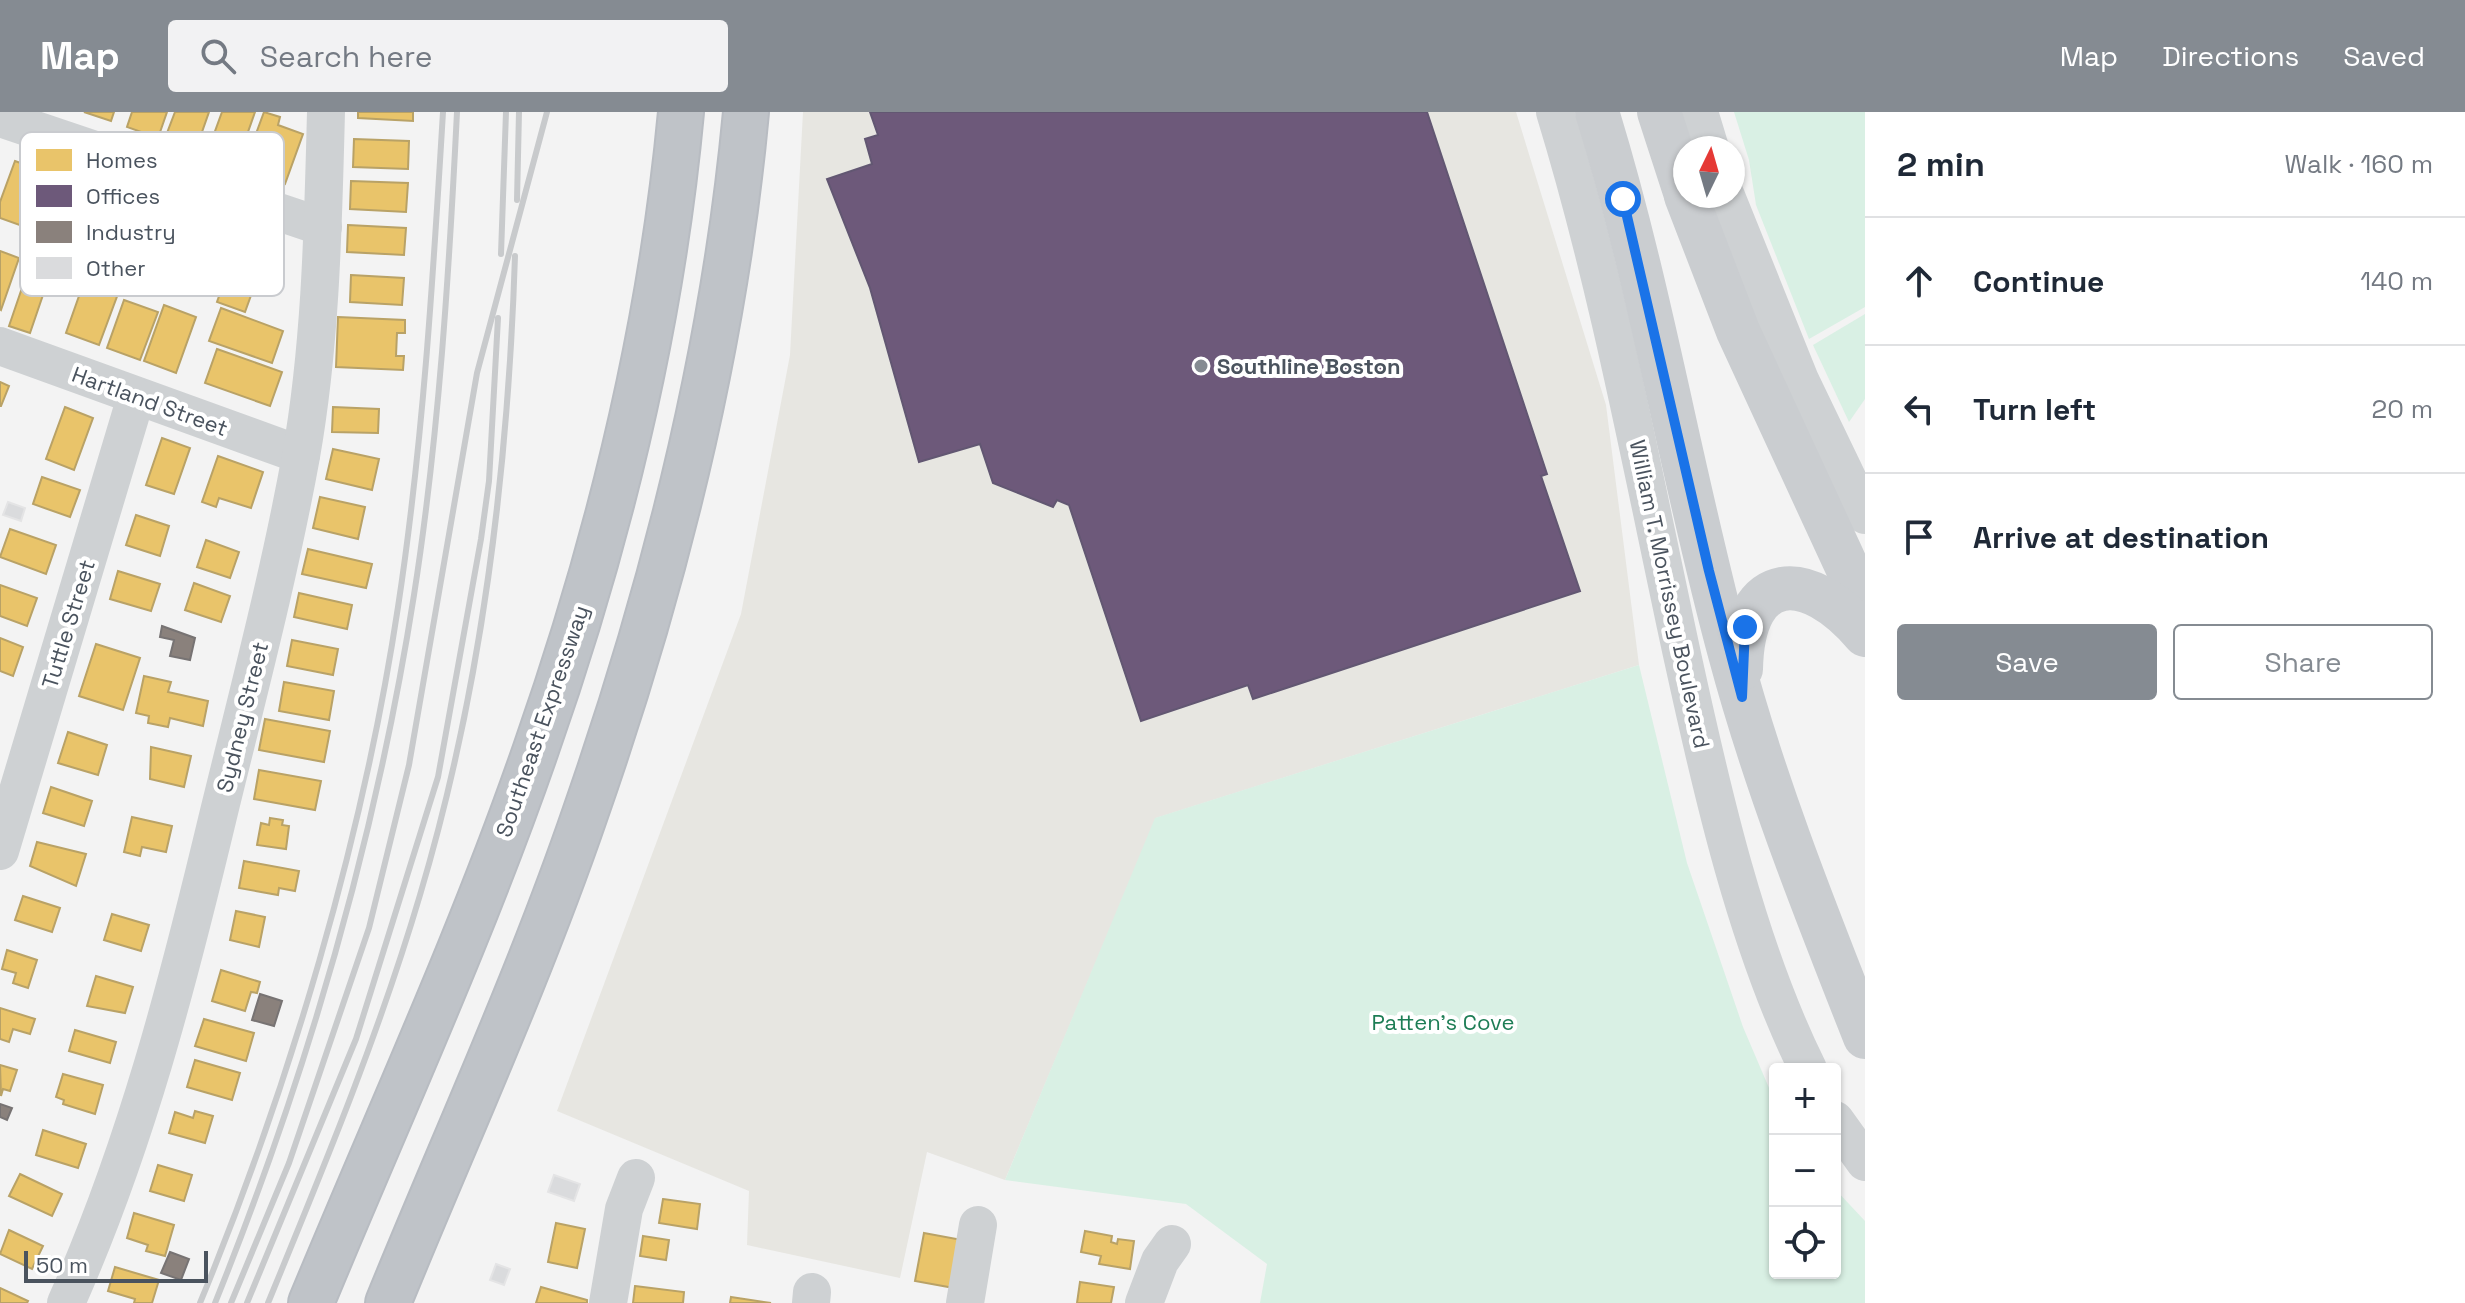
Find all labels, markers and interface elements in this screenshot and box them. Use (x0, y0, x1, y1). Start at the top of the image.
search box (168, 20, 728, 92)
text: Map (40, 32, 120, 80)
icon: search (196, 34, 240, 78)
text: Search here (260, 37, 433, 76)
text: Map (2060, 38, 2118, 74)
text: Directions (2162, 38, 2299, 74)
text: Saved (2343, 38, 2425, 74)
legend (20, 132, 284, 296)
north arrow (1673, 136, 1745, 208)
text: 2 min (1897, 143, 1985, 186)
text: Homes (86, 146, 158, 174)
text: Walk · 160 m (2284, 147, 2433, 181)
route start (1605, 181, 1641, 217)
text: Offices (86, 182, 160, 210)
text: Industry (86, 218, 176, 246)
text: Other (86, 254, 146, 282)
icon: ahead (1897, 259, 1941, 303)
text: Continue (1973, 262, 2104, 301)
text: 140 m (2360, 264, 2433, 298)
place label: Southline Boston (1217, 352, 1401, 380)
marker: Southline Boston (1192, 357, 1210, 375)
street label: Hartland Street (68, 360, 232, 442)
icon: left (1897, 387, 1941, 431)
text: Turn left (1973, 390, 2096, 429)
text: 20 m (2372, 392, 2433, 426)
street label: William T. Morrissey Boulevard (1624, 437, 1716, 751)
icon: arrive (1897, 515, 1941, 559)
text: Arrive at destination (1973, 518, 2269, 557)
street label: Tuttle Street (35, 556, 101, 692)
street label: Southeast Expressway (489, 601, 595, 841)
route end (1727, 609, 1763, 645)
button: Save (1897, 624, 2157, 700)
button: Share (2173, 624, 2433, 700)
street label: Sydney Street (210, 639, 274, 795)
park label: Patten's Cove (1371, 1008, 1515, 1036)
map controls (1769, 1063, 1841, 1279)
button: + (1769, 1063, 1841, 1135)
button: − (1769, 1135, 1841, 1207)
button: locate (1769, 1207, 1841, 1279)
scale bar (24, 1247, 208, 1283)
text: 50 m (36, 1251, 88, 1279)

